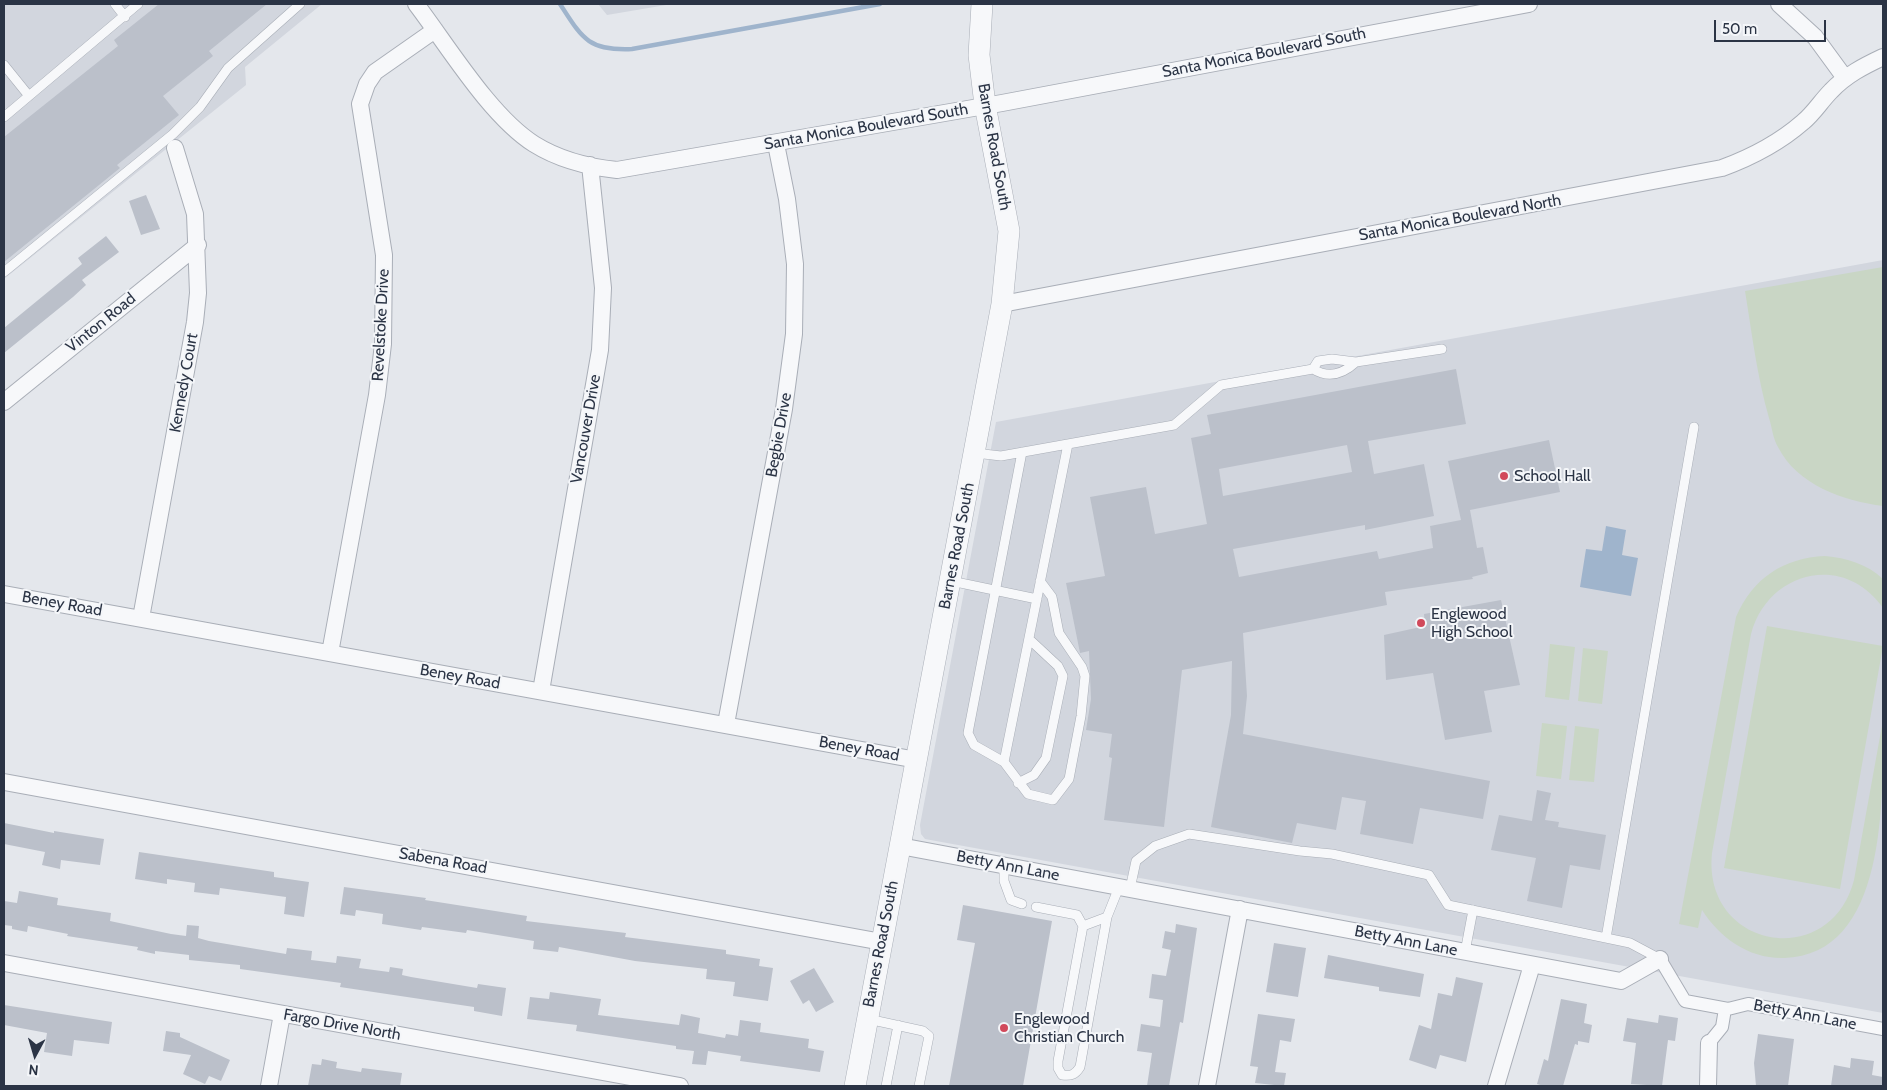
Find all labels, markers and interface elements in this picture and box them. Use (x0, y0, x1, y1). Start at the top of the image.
scale bar (1717, 10, 1830, 42)
text: 50 m (1722, 20, 1757, 38)
street label: Santa Monica Boulevard South (1161, 24, 1367, 82)
street label: Barnes Road South (973, 82, 1015, 212)
street label: Santa Monica Boulevard South (762, 100, 970, 154)
street label: Santa Monica Boulevard North (1357, 191, 1563, 245)
street label: Revelstoke Drive (368, 268, 394, 382)
street label: Vinton Road (62, 289, 140, 357)
street label: Kennedy Court (166, 332, 202, 434)
street label: Vancouver Drive (567, 373, 605, 485)
street label: Begbie Drive (762, 391, 796, 479)
place label: School Hall (1514, 466, 1591, 486)
marker: School Hall (1498, 470, 1510, 482)
street label: Barnes Road South (935, 481, 979, 611)
street label: Beney Road (20, 587, 104, 621)
place label: Englewood High School (1431, 604, 1512, 642)
marker: Englewood High School (1415, 617, 1427, 629)
street label: Beney Road (418, 660, 502, 694)
street label: Beney Road (817, 732, 901, 766)
street label: Sabena Road (397, 844, 489, 878)
street label: Betty Ann Lane (955, 847, 1061, 885)
street label: Barnes Road South (859, 879, 903, 1009)
street label: Betty Ann Lane (1353, 922, 1459, 960)
street label: Betty Ann Lane (1752, 996, 1858, 1034)
street label: Fargo Drive North (282, 1005, 402, 1045)
place label: Englewood Christian Church (1014, 1009, 1124, 1047)
marker: Englewood Christian Church (998, 1022, 1010, 1034)
north arrow (10, 1030, 60, 1080)
text: N (28, 1060, 39, 1079)

